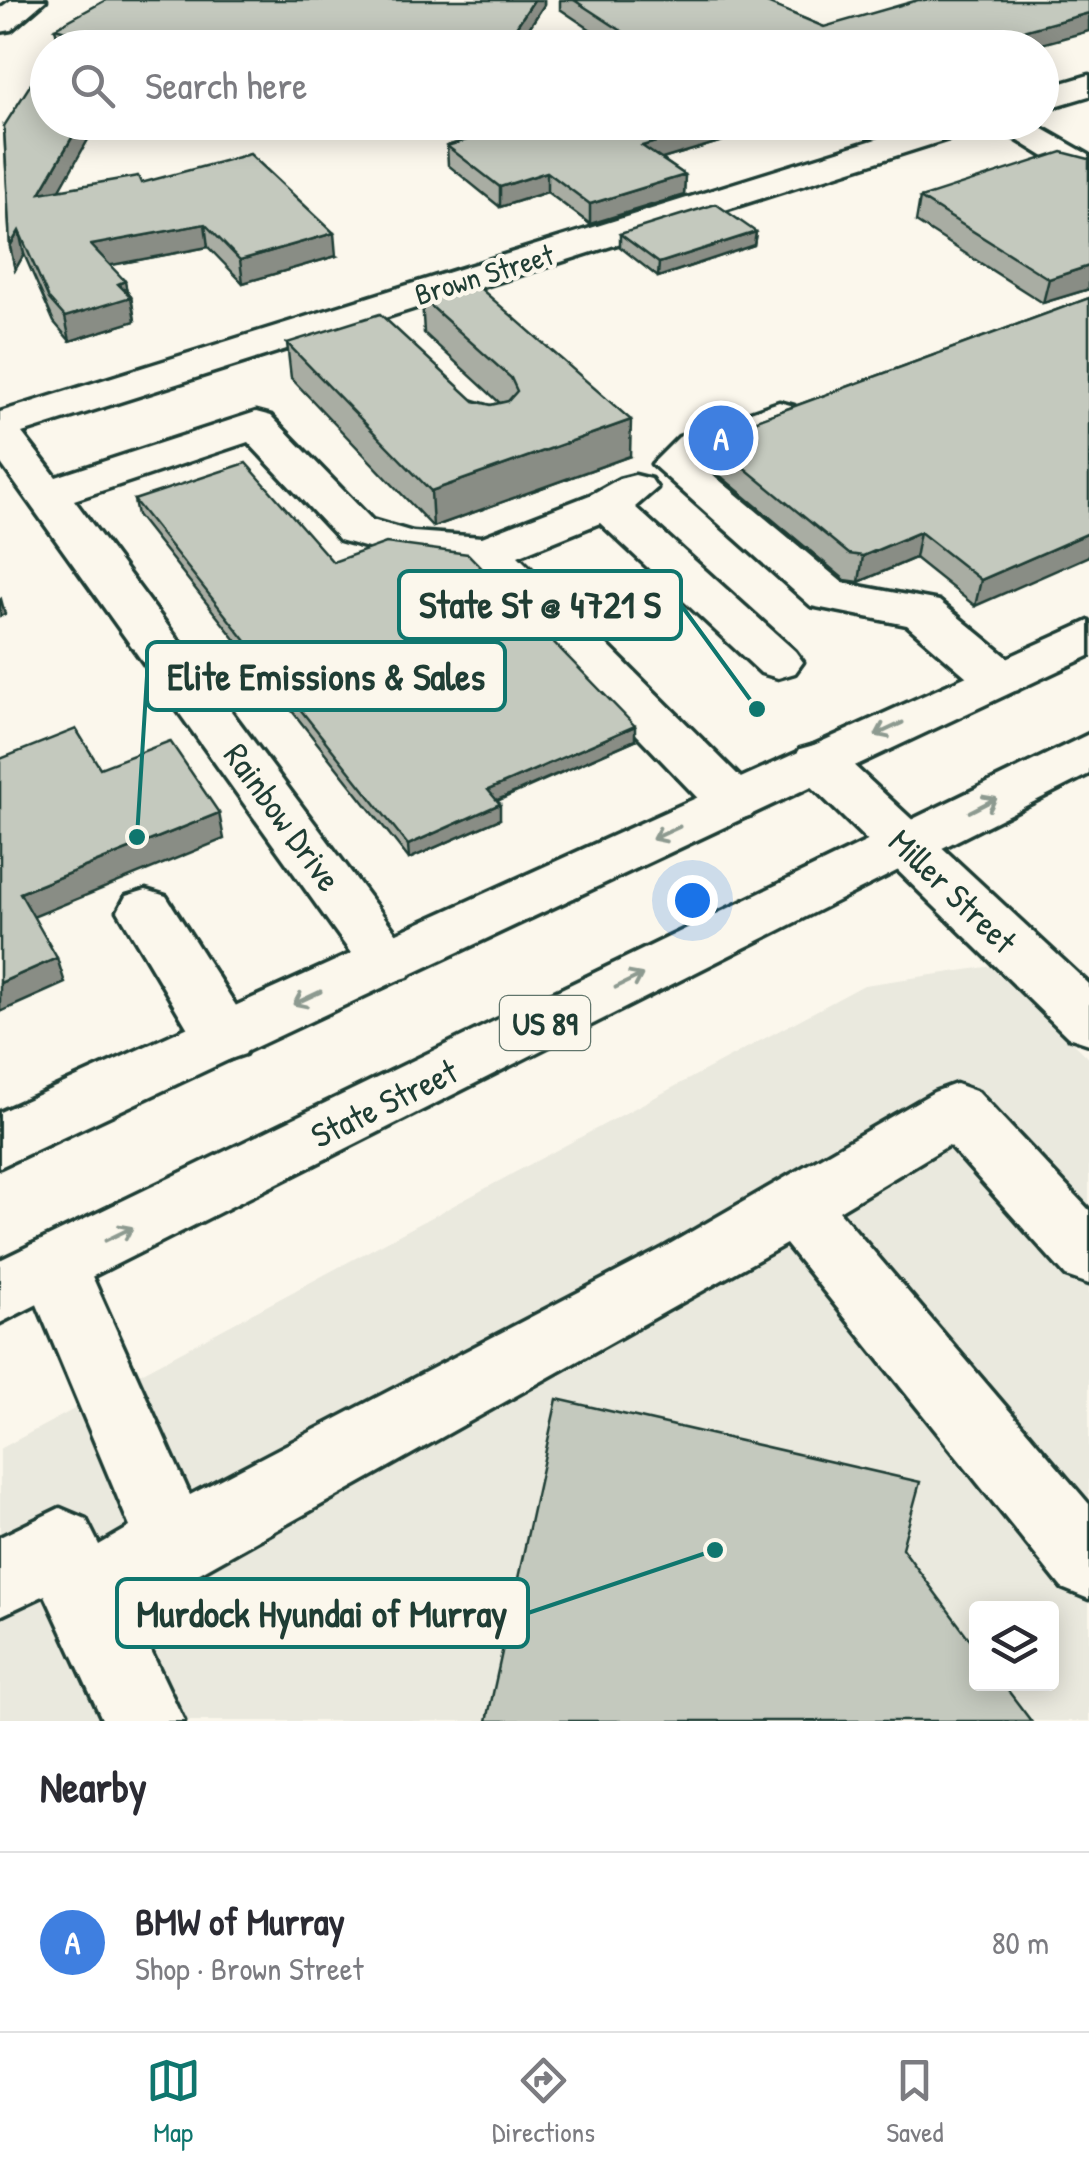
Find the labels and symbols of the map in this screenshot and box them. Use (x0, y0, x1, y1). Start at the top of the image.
street label: Brown Street (410, 234, 559, 314)
pin: A (688, 400, 754, 476)
callout: State St @ 4721 S (399, 571, 681, 639)
text: State St @ 4721 S (419, 578, 662, 630)
callout: Elite Emissions & Sales (147, 642, 505, 710)
text: Elite Emissions & Sales (167, 650, 485, 702)
one-way arrow (875, 721, 905, 740)
street label: Rainbow Drive (213, 734, 353, 900)
one-way arrow (968, 795, 997, 814)
street label: Miller Street (879, 818, 1028, 964)
one-way arrow (652, 824, 682, 843)
your location (667, 875, 718, 926)
one-way arrow (614, 971, 644, 990)
one-way arrow (293, 990, 323, 1009)
road number: US 89 (500, 996, 590, 1050)
street label: State Street (303, 1047, 466, 1159)
one-way arrow (103, 1224, 133, 1243)
callout: Murdock Hyundai of Murray (117, 1579, 528, 1647)
text: Murdock Hyundai of Murray (137, 1587, 507, 1640)

